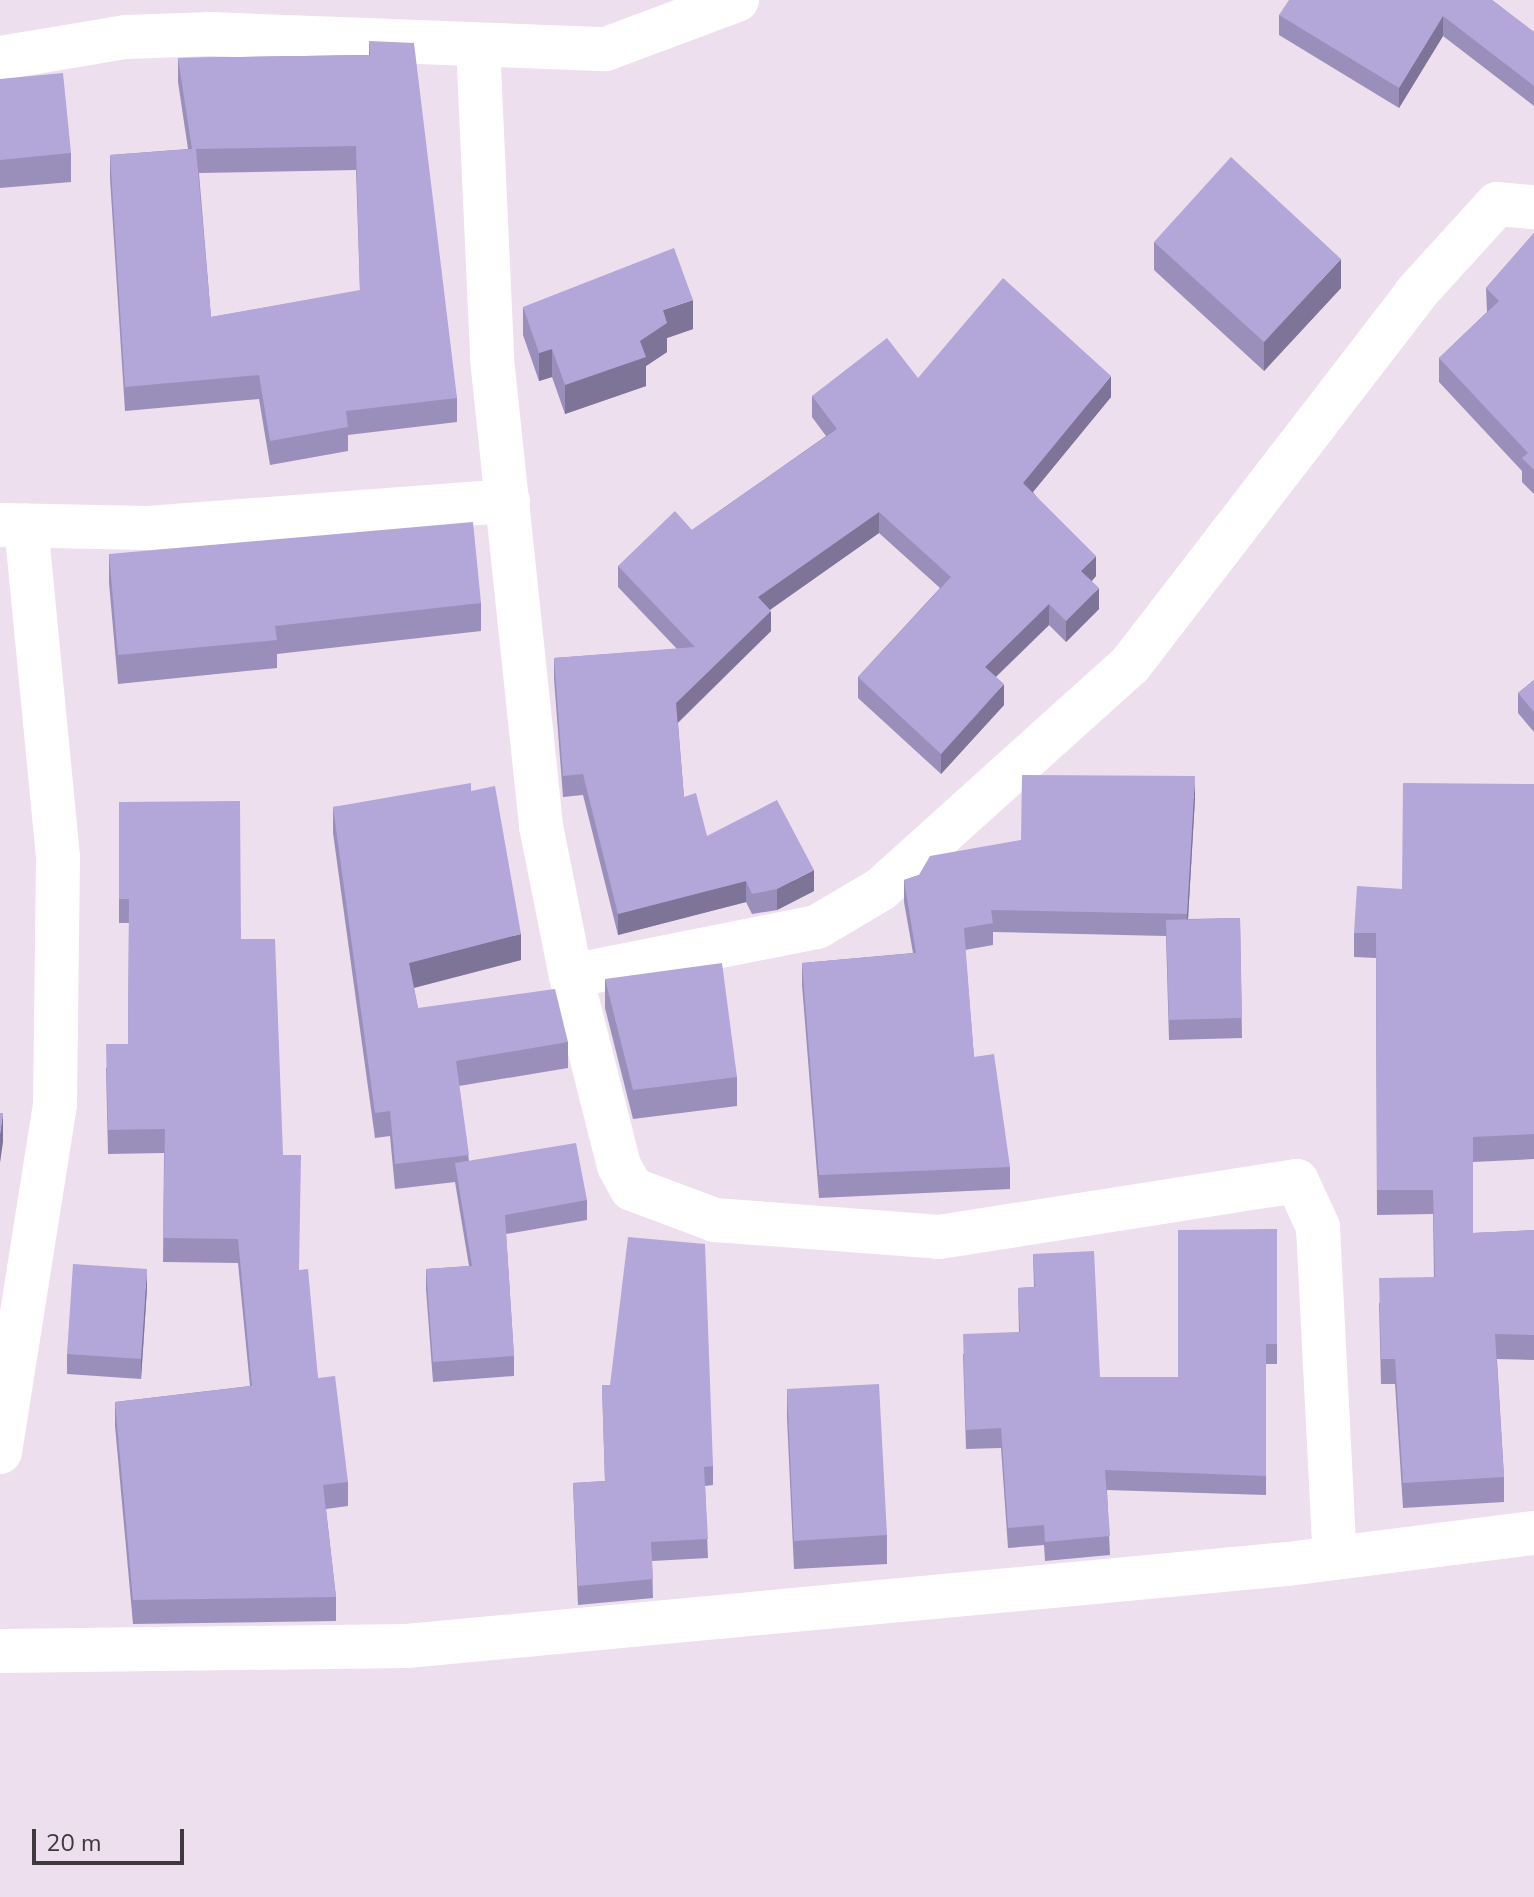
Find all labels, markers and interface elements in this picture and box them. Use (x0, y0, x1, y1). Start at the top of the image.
scale bar (36, 1813, 188, 1863)
text: 20 m (46, 1827, 102, 1859)

